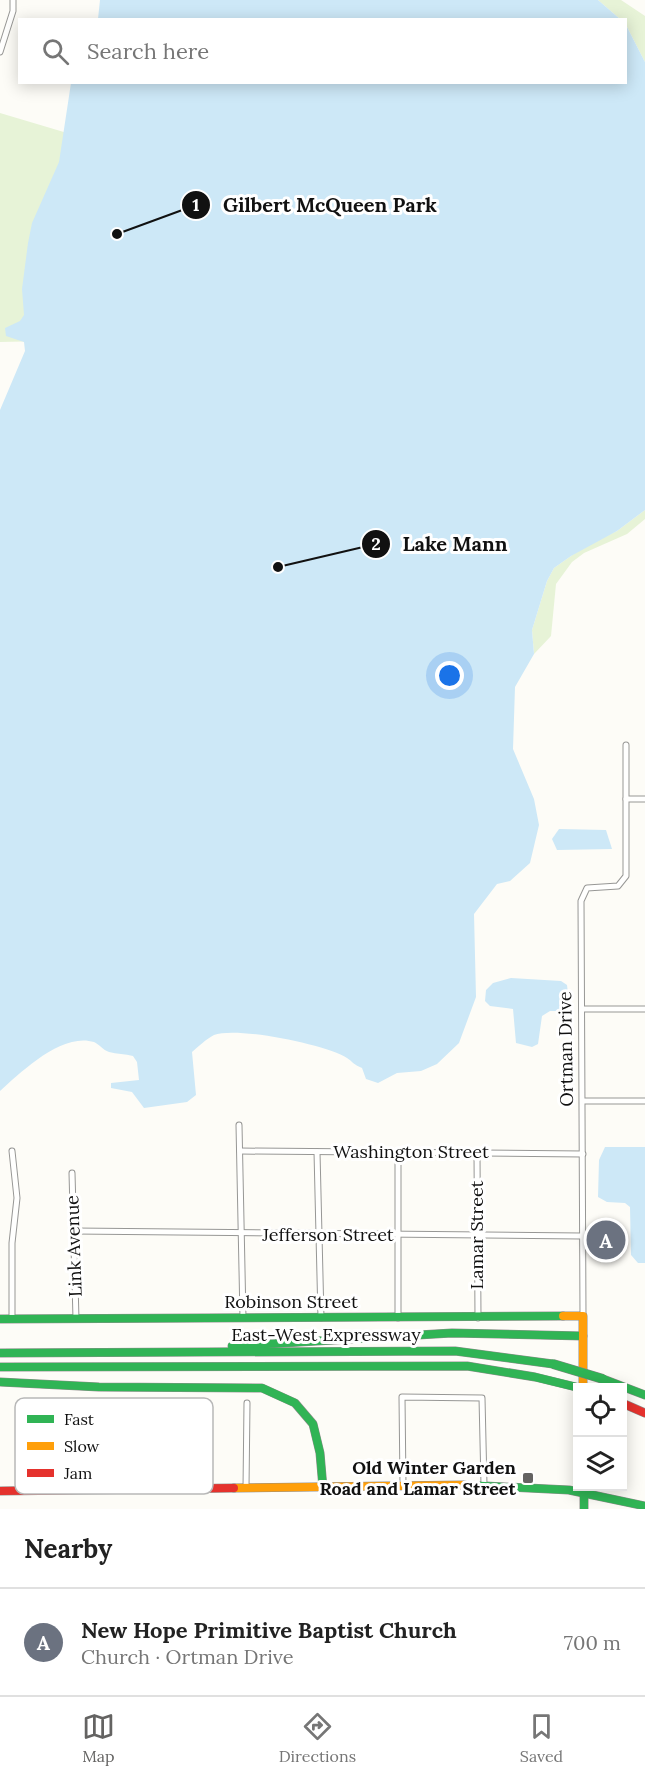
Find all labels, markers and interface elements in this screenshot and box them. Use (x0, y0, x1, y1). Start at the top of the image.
search box (18, 18, 627, 84)
icon: search (39, 35, 72, 68)
text: Search here (87, 37, 209, 65)
callout: Gilbert McQueen Park (181, 186, 449, 224)
text: Gilbert McQueen Park (223, 192, 437, 217)
text: 1 (192, 193, 200, 216)
callout: Lake Mann (361, 525, 520, 563)
text: Lake Mann (402, 531, 508, 556)
text: 2 (371, 532, 381, 555)
your location (435, 661, 464, 690)
street label: Ortman Drive (553, 991, 578, 1107)
street label: Washington Street (333, 1140, 489, 1163)
street label: Lamar Street (465, 1180, 488, 1290)
street label: Link Avenue (60, 1194, 87, 1297)
pin: A (586, 1218, 626, 1262)
street label: Jefferson Street (261, 1223, 394, 1246)
street label: Robinson Street (224, 1290, 358, 1313)
street label: East-West Expressway (231, 1323, 421, 1346)
map controls (573, 1383, 627, 1491)
button: locate (573, 1383, 627, 1437)
legend (15, 1398, 213, 1494)
text: Fast (64, 1409, 95, 1429)
text: Slow (64, 1436, 100, 1456)
button: layers (573, 1437, 627, 1491)
place label: Old Winter Garden Road and Lamar Street (319, 1456, 517, 1500)
text: Jam (63, 1463, 92, 1483)
marker: Old Winter Garden Road and Lamar Street (521, 1471, 535, 1485)
text: Nearby (24, 1532, 112, 1565)
text: New Hope Primitive Baptist Church (81, 1616, 457, 1644)
text: A (37, 1630, 50, 1655)
text: 700 m (564, 1630, 621, 1655)
text: Church · Ortman Drive (81, 1644, 294, 1669)
tab: Map (82, 1710, 115, 1766)
tab: Directions (279, 1710, 356, 1766)
tab: Saved (520, 1710, 563, 1766)

